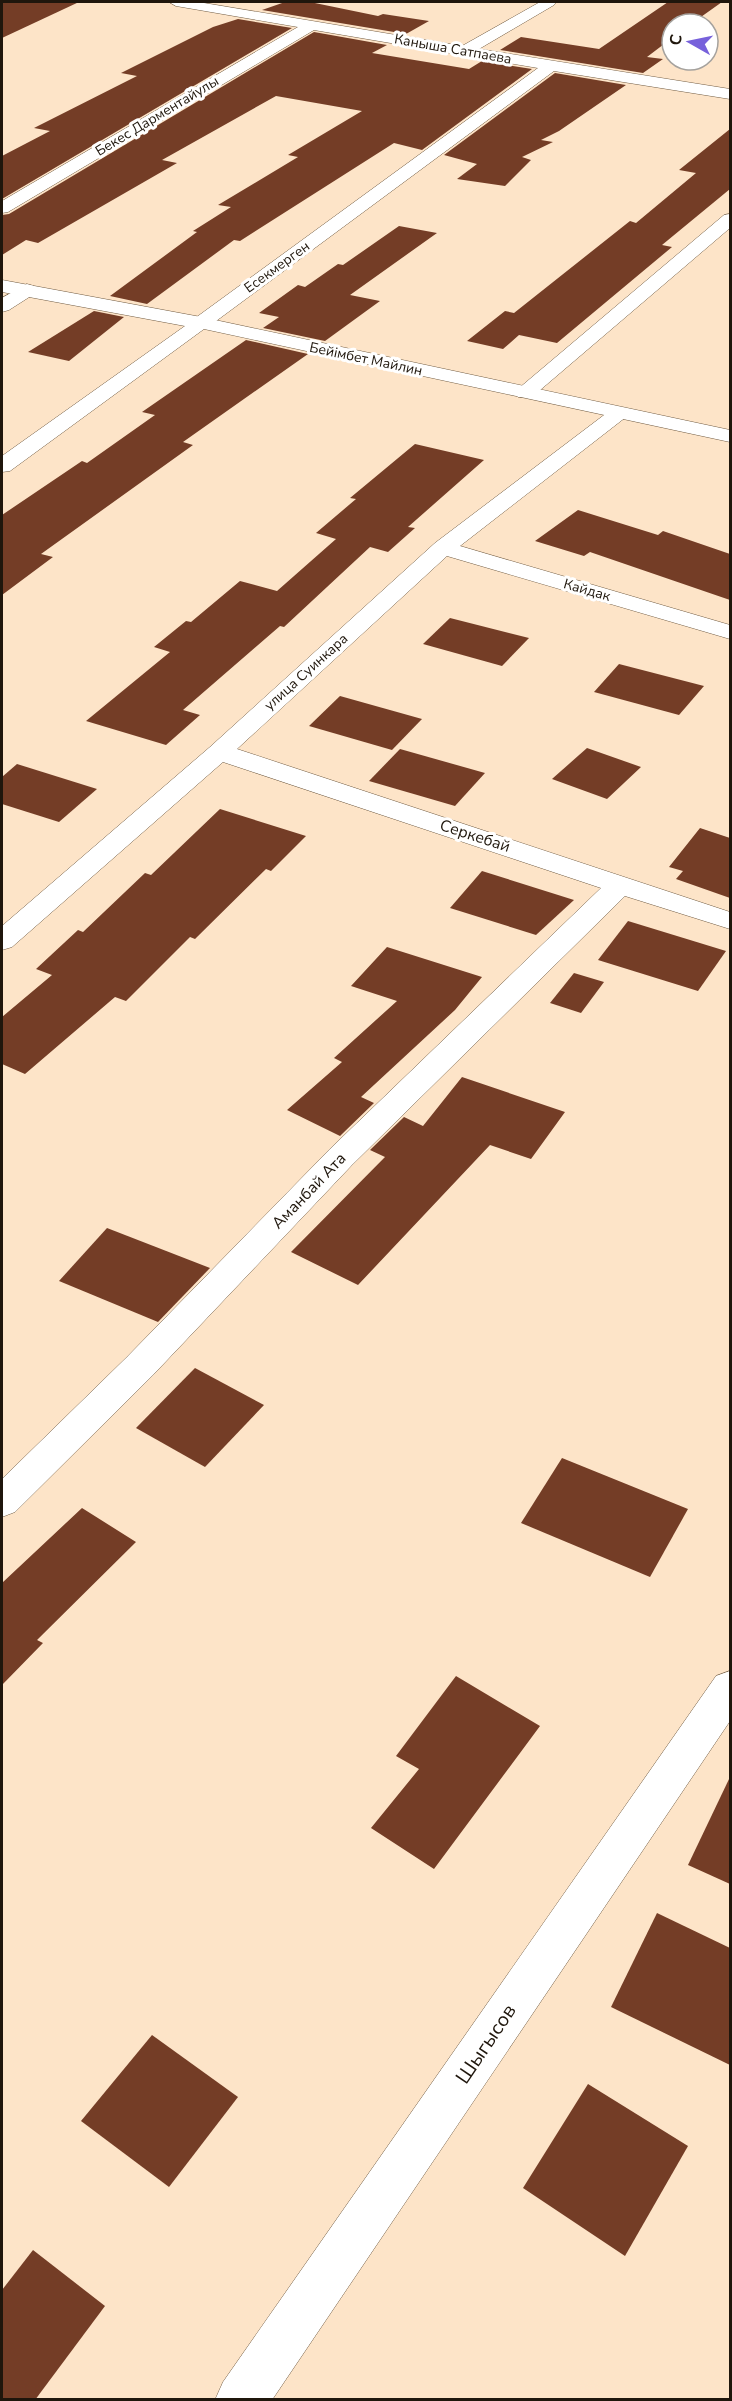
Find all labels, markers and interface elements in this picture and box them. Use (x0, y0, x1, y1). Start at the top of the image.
north arrow (660, 12, 720, 72)
street label: Каныша Сатпаева (393, 29, 513, 69)
text: С (664, 33, 688, 47)
street label: Бекес Дарментайулы (92, 72, 222, 160)
street label: Eсекмерген (240, 237, 314, 297)
street label: Бейімбет Майлин (308, 338, 424, 380)
street label: Кайдак (561, 574, 613, 606)
street label: улица Суинкара (260, 629, 352, 715)
street label: Серкебай (437, 814, 513, 858)
street label: Аманбай Ата (267, 1148, 351, 1234)
street label: Шыгысов (449, 1999, 523, 2089)

